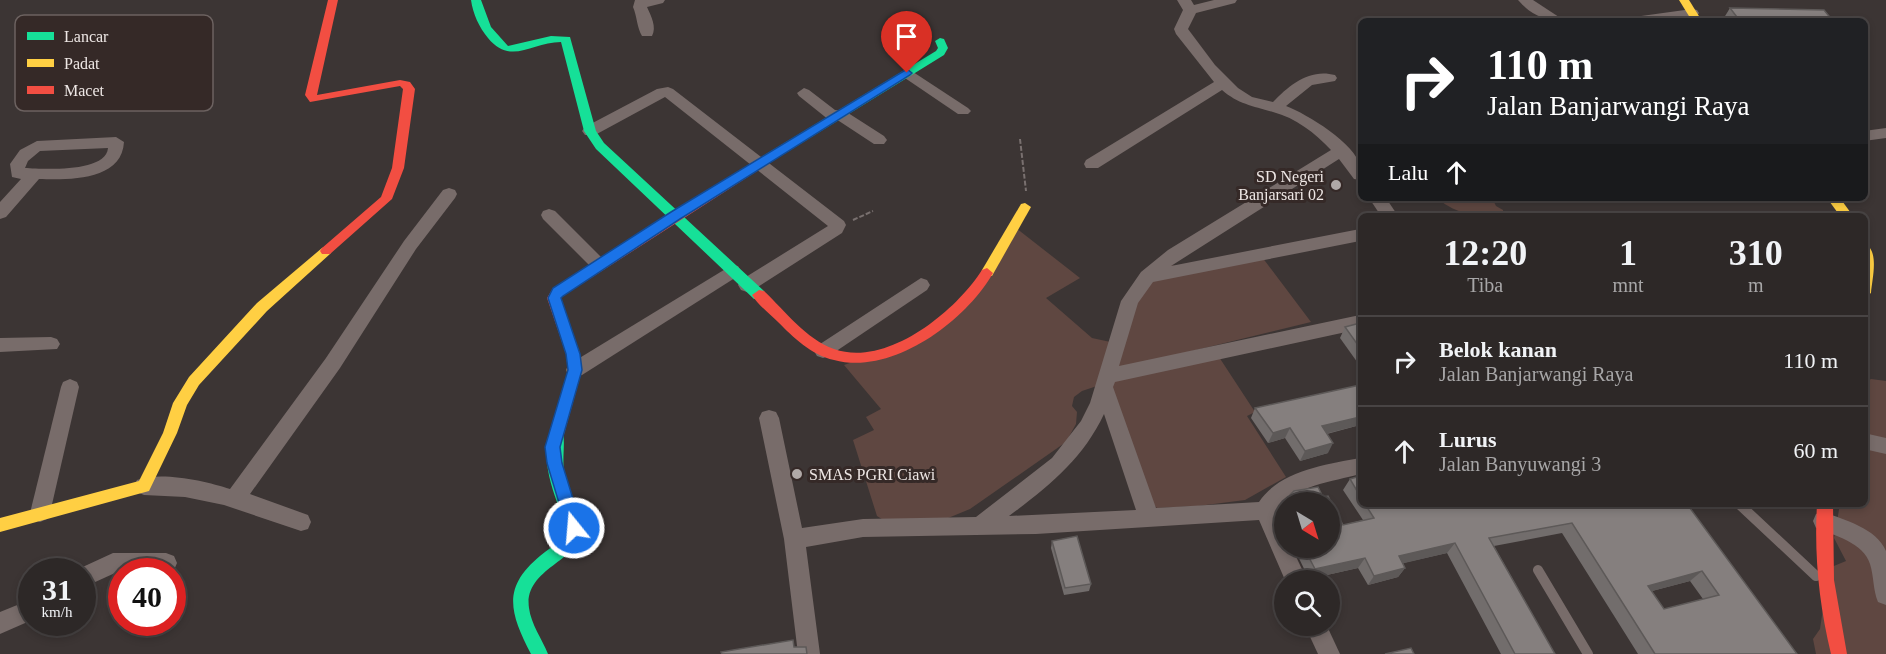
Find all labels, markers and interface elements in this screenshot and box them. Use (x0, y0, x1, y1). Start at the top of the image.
pin (881, 11, 932, 73)
legend (15, 15, 213, 111)
icon: arrive (890, 20, 923, 53)
text: Lancar (64, 28, 109, 45)
icon: right (1388, 42, 1466, 120)
text: 110 m (1487, 42, 1593, 88)
text: Padat (64, 55, 100, 72)
text: Macet (64, 82, 105, 99)
text: Jalan Banjarwangi Raya (1487, 91, 1749, 121)
icon: ahead (1440, 156, 1473, 189)
text: Lalu (1388, 160, 1428, 185)
place label: SD Negeri Banjarsari 02 (1238, 168, 1325, 204)
marker: SD Negeri Banjarsari 02 (1329, 178, 1343, 192)
text: 12:20 (1443, 233, 1527, 273)
text: 1 (1619, 233, 1637, 273)
text: 310 (1729, 233, 1783, 273)
text: Tiba (1467, 274, 1503, 296)
text: mnt (1612, 274, 1644, 296)
text: m (1748, 274, 1764, 296)
text: Belok kanan (1439, 337, 1557, 362)
icon: right (1388, 345, 1421, 378)
text: 110 m (1783, 348, 1838, 373)
text: Jalan Banjarwangi Raya (1439, 363, 1633, 385)
text: Lurus (1439, 427, 1496, 452)
icon: ahead (1388, 435, 1421, 468)
text: 60 m (1793, 438, 1838, 463)
text: Jalan Banyuwangi 3 (1439, 453, 1601, 475)
place label: SMAS PGRI Ciawi (809, 466, 936, 483)
marker: SMAS PGRI Ciawi (790, 467, 804, 481)
north arrow (1274, 492, 1340, 558)
map controls (1274, 492, 1340, 636)
position arrow (542, 496, 606, 560)
speed limit sign: 40 (108, 558, 186, 636)
button: search (1274, 570, 1340, 636)
text: 31 (42, 573, 72, 606)
text: km/h (42, 604, 72, 620)

